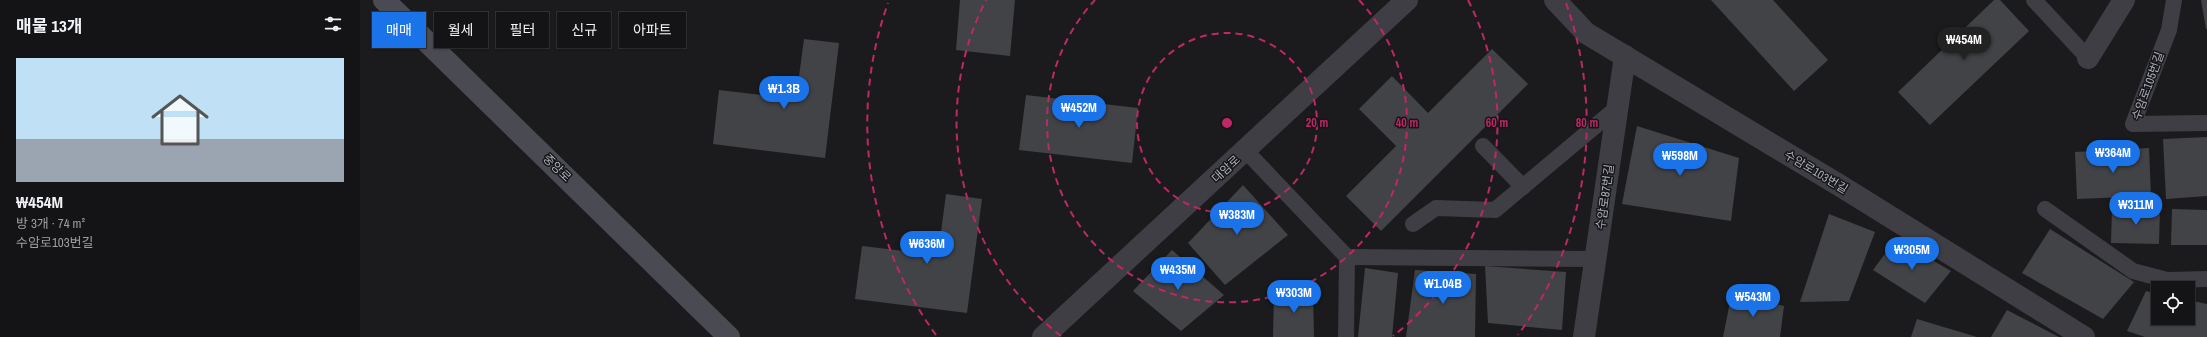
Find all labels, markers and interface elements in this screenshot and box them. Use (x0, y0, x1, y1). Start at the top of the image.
chip: 매매 (372, 12, 426, 48)
chip: 월세 (434, 12, 488, 48)
chip: 필터 (496, 12, 549, 48)
chip: 신규 (557, 12, 611, 48)
chip: 아파트 (619, 12, 686, 48)
icon: filters (322, 13, 344, 35)
text: 매물 13개 (16, 14, 82, 37)
pin: ₩454M (1936, 27, 1992, 61)
text: ₩454M (1946, 31, 1982, 48)
street label: 수암로105번길 (2128, 50, 2168, 122)
pin: ₩1.3B (756, 76, 812, 110)
text: ₩1.3B (768, 80, 800, 97)
icon: home (144, 84, 216, 156)
pin: ₩452M (1051, 95, 1107, 129)
text: ₩452M (1061, 99, 1097, 116)
text: 20 m (1306, 115, 1328, 131)
text: 40 m (1396, 115, 1418, 131)
text: 60 m (1486, 115, 1508, 131)
text: 80 m (1576, 115, 1598, 131)
centre of rings (1220, 116, 1234, 130)
pin: ₩364M (2085, 140, 2141, 174)
pin: ₩598M (1652, 143, 1708, 177)
text: ₩364M (2095, 144, 2131, 161)
text: ₩598M (1662, 147, 1698, 164)
street label: 수암로103번길 (1781, 147, 1851, 197)
street label: 중앙로 (540, 151, 574, 185)
street label: 대암로 (1208, 152, 1244, 186)
street label: 수암로87번길 (1592, 163, 1618, 231)
text: ₩454M (16, 190, 63, 213)
pin: ₩311M (2108, 192, 2164, 226)
text: ₩311M (2118, 196, 2154, 213)
pin: ₩383M (1209, 202, 1265, 236)
text: ₩383M (1219, 206, 1255, 223)
text: 방 3개 · 74 m² (16, 215, 85, 232)
pin: ₩636M (899, 231, 955, 265)
text: 수암로103번길 (16, 234, 94, 251)
text: ₩636M (909, 235, 945, 252)
pin: ₩305M (1884, 237, 1940, 271)
text: ₩305M (1894, 241, 1930, 258)
pin: ₩435M (1150, 257, 1206, 291)
text: ₩435M (1160, 261, 1196, 278)
pin: ₩1.04B (1410, 271, 1476, 305)
text: ₩1.04B (1424, 275, 1462, 292)
pin: ₩303M (1266, 280, 1322, 314)
map controls (2151, 281, 2195, 325)
button: locate (2151, 281, 2195, 325)
text: ₩303M (1276, 284, 1312, 301)
pin: ₩543M (1725, 284, 1781, 318)
text: ₩543M (1735, 288, 1771, 305)

